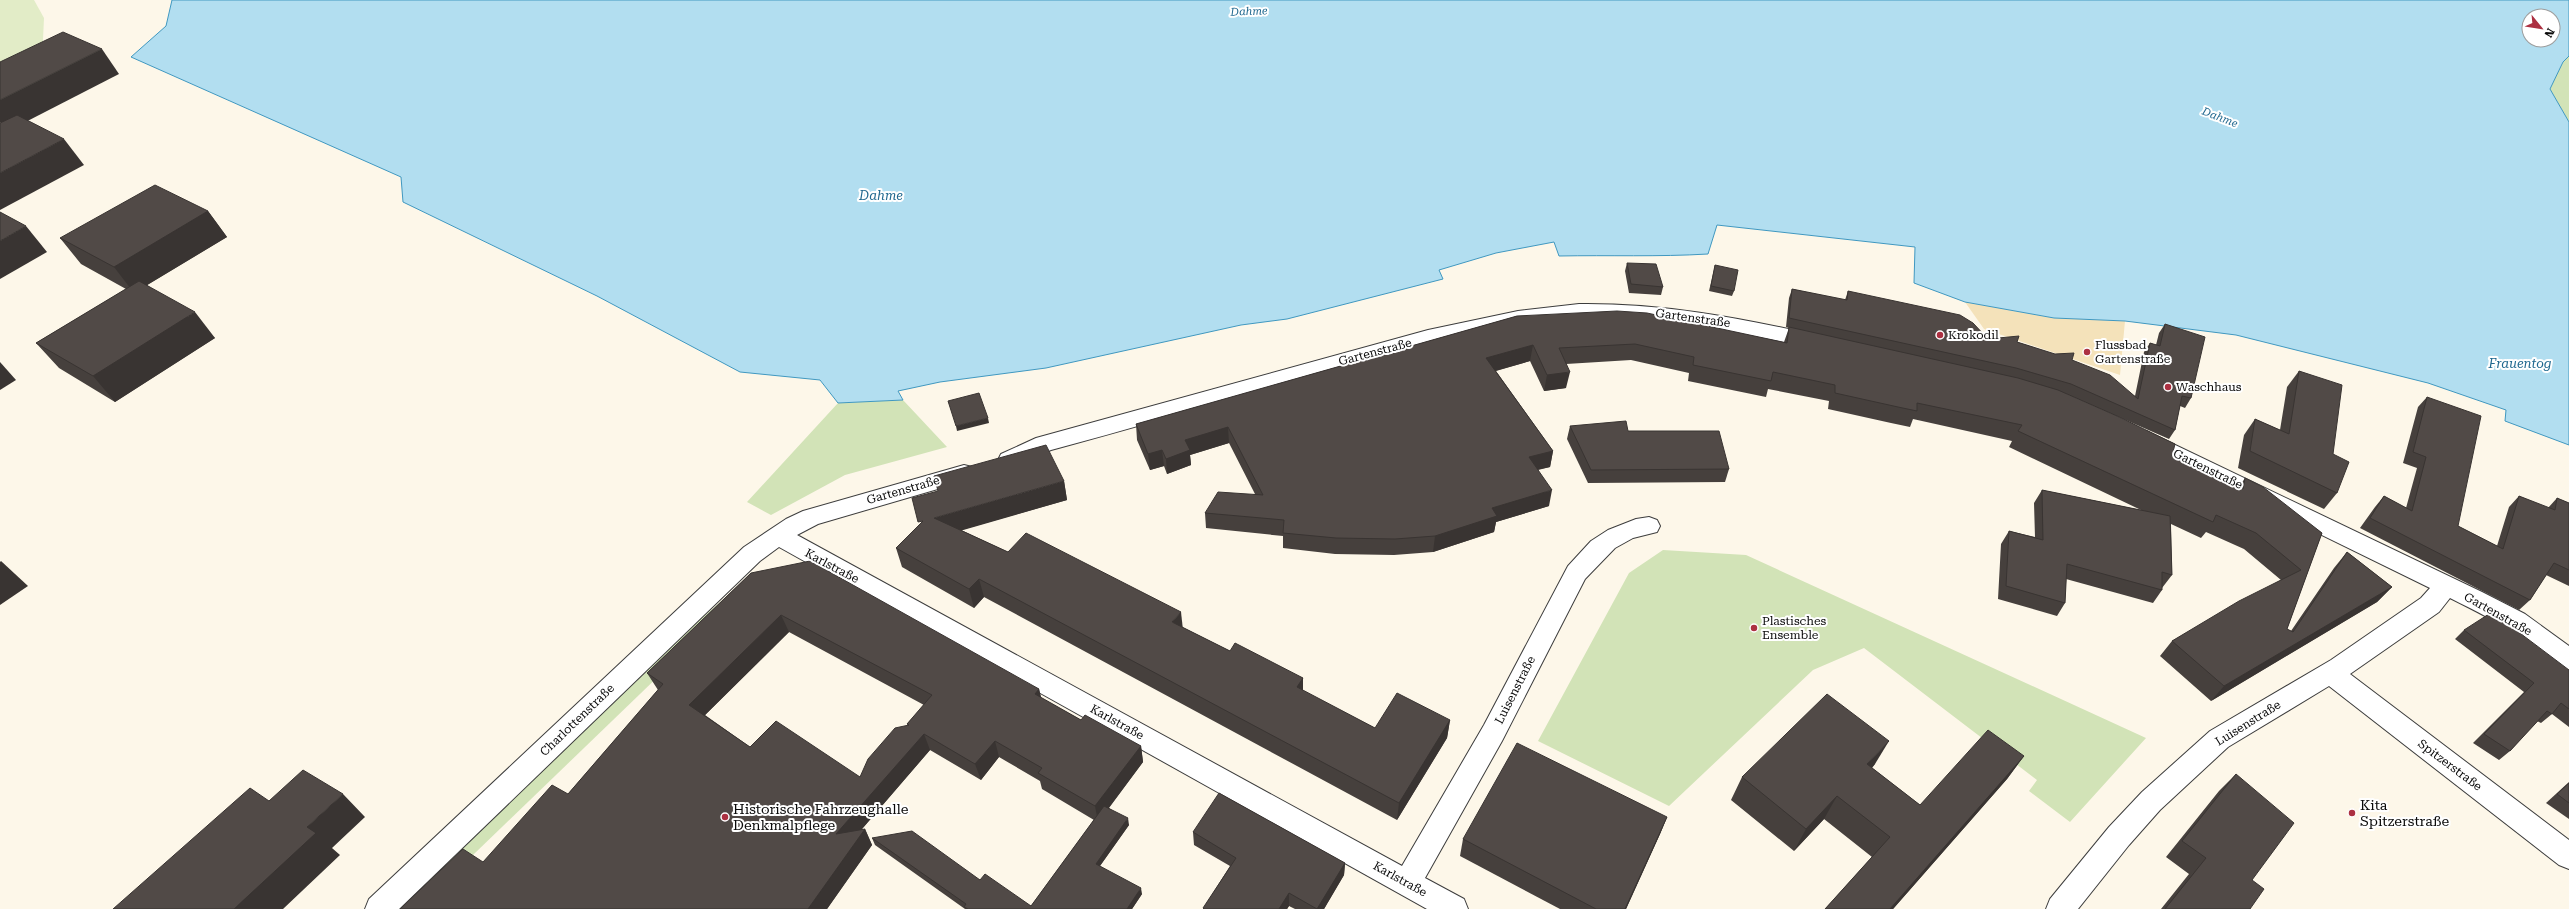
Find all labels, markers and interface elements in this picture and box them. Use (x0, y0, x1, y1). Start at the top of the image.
water label: Dahme (1229, 4, 1268, 19)
north arrow (2521, 8, 2561, 48)
text: N (2541, 26, 2557, 40)
water label: Dahme (2199, 104, 2240, 130)
water label: Dahme (858, 188, 903, 203)
street label: Gartenstraße (1655, 306, 1732, 330)
place label: Krokodil (1948, 328, 1999, 342)
marker: Krokodil (1935, 330, 1945, 340)
street label: Gartenstraße (1337, 335, 1414, 369)
place label: Flussbad Gartenstraße (2095, 338, 2171, 366)
marker: Flussbad Gartenstraße (2082, 347, 2092, 357)
water label: Frauentog (2487, 356, 2552, 371)
place label: Waschhaus (2176, 380, 2242, 394)
marker: Waschhaus (2163, 382, 2173, 392)
street label: Gartenstraße (2171, 446, 2245, 492)
street label: Gartenstraße (865, 473, 942, 507)
street label: Karlstraße (803, 546, 862, 586)
street label: Gartenstraße (2462, 590, 2535, 639)
place label: Plastisches Ensemble (1762, 614, 1827, 642)
marker: Plastisches Ensemble (1749, 623, 1759, 633)
street label: Luisenstraße (1492, 653, 1538, 726)
street label: Charlottenstraße (537, 681, 617, 759)
street label: Luisenstraße (2213, 697, 2284, 749)
street label: Karlstraße (1088, 702, 1147, 743)
street label: Spitzerstraße (2415, 736, 2485, 794)
place label: Kita Spitzerstraße (2360, 797, 2450, 829)
place label: Historische Fahrzeughalle Denkmalpflege (733, 801, 909, 833)
marker: Kita Spitzerstraße (2347, 808, 2357, 818)
marker: Historische Fahrzeughalle Denkmalpflege (720, 812, 730, 822)
street label: Karlstraße (1371, 859, 1430, 900)

